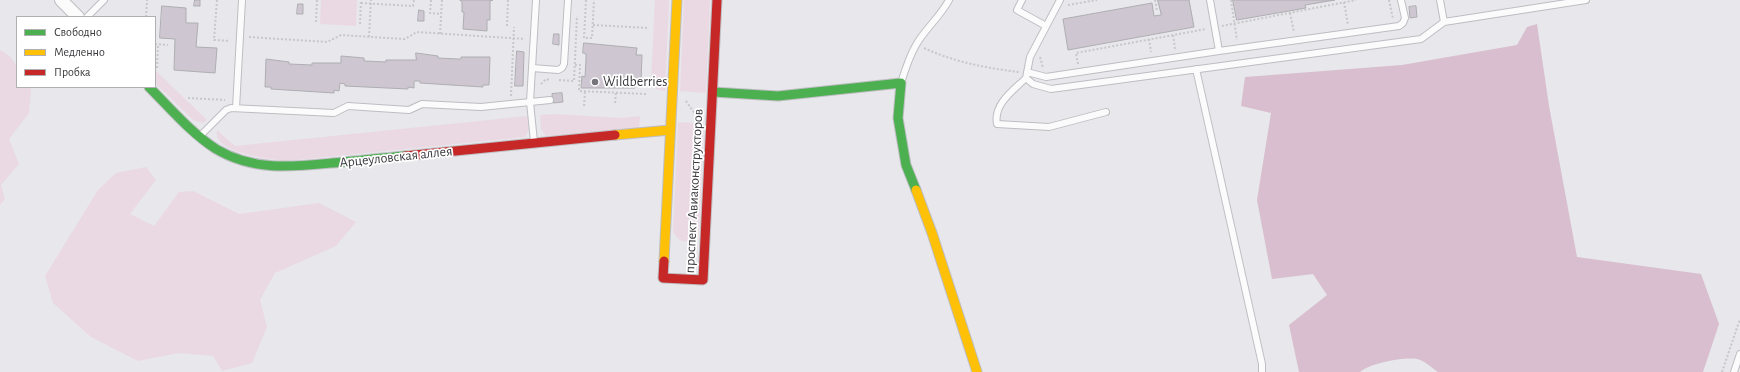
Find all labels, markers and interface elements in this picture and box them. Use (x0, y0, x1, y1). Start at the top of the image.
legend (16, 16, 156, 88)
text: Свободно (54, 26, 102, 38)
text: Медленно (54, 46, 105, 58)
text: Пробка (54, 66, 91, 78)
place label: Wildberries (603, 74, 667, 90)
marker: Wildberries (590, 77, 600, 87)
street label: проспект Авиаконструкторов (681, 108, 707, 274)
street label: Арцеуловская аллея (339, 143, 453, 171)

